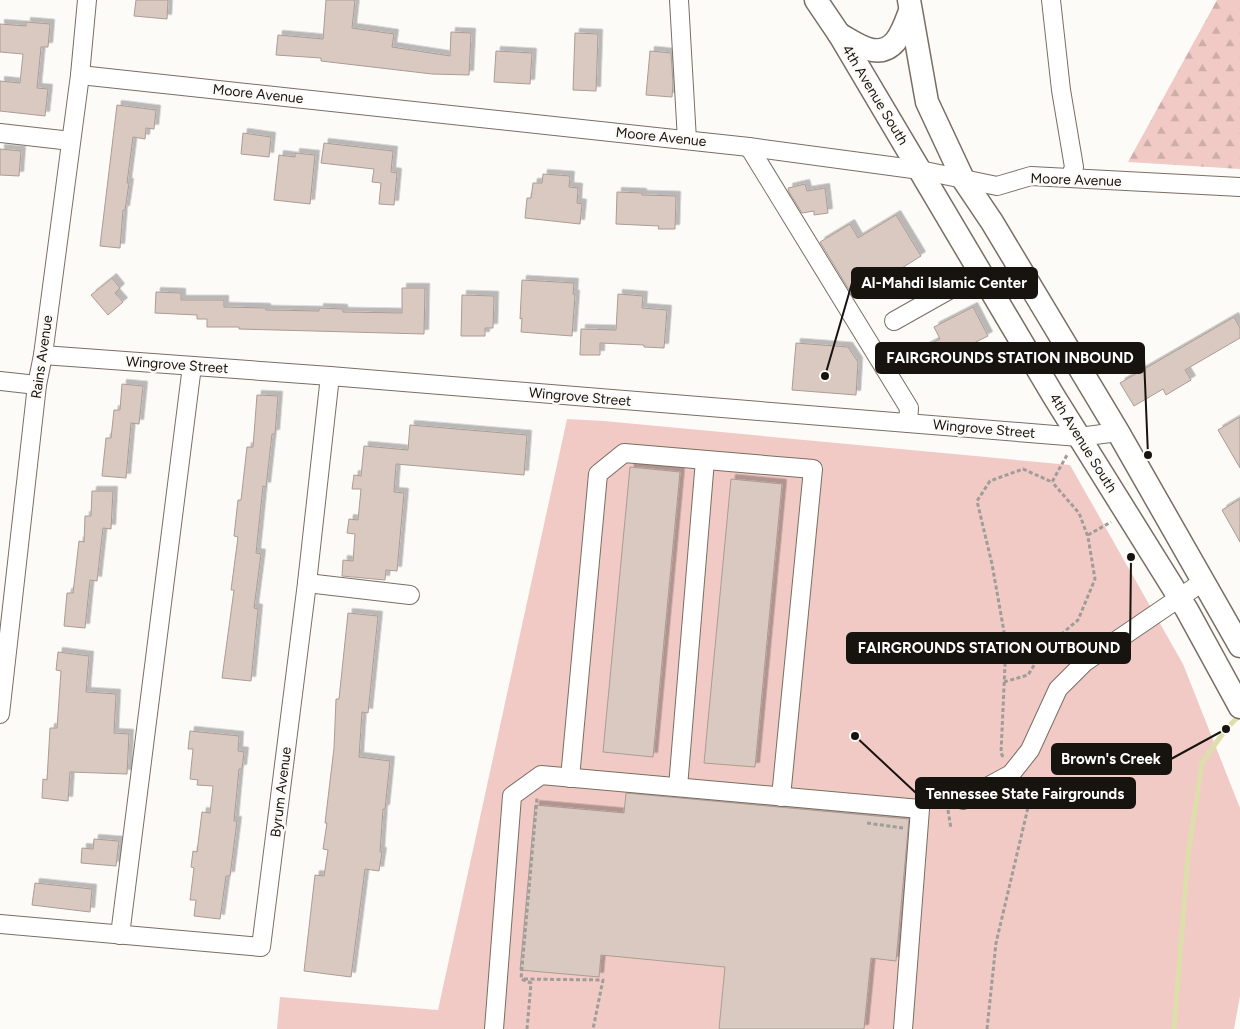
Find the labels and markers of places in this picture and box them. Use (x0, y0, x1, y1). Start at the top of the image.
callout: Al-Mahdi Islamic Center (852, 268, 1037, 298)
callout: FAIRGROUNDS STATION INBOUND (876, 343, 1144, 373)
callout: FAIRGROUNDS STATION OUTBOUND (847, 633, 1130, 663)
callout: Brown's Creek (1052, 744, 1171, 774)
callout: Tennessee State Fairgrounds (916, 778, 1135, 808)

